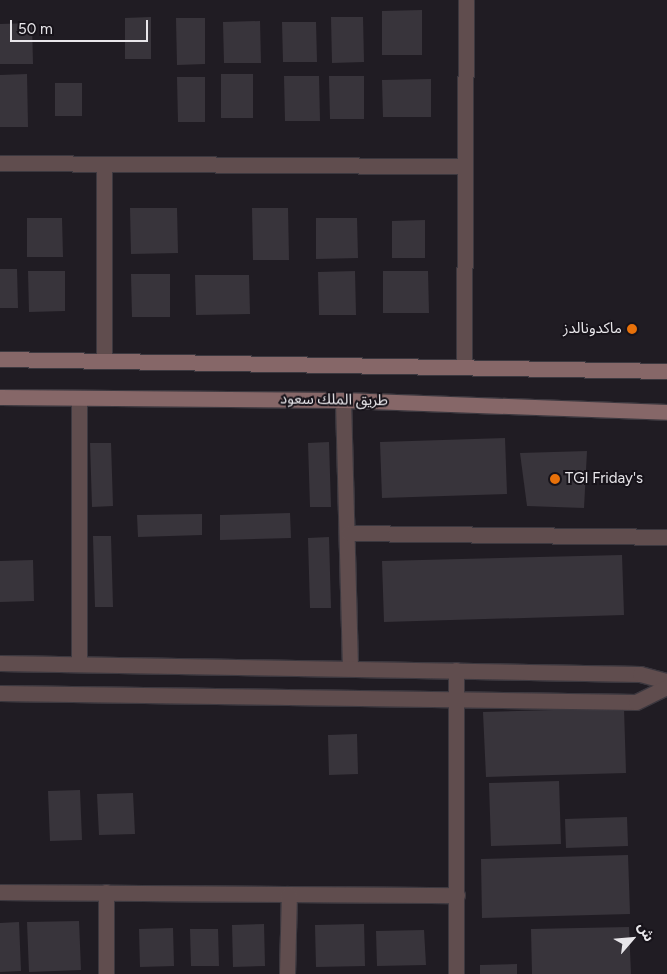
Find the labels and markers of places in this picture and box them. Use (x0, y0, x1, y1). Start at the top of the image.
place label: ماكدونالدز (563, 320, 622, 338)
marker: ماكدونالدز (626, 323, 638, 335)
place label: TGI Friday's (565, 470, 643, 488)
marker: TGI Friday's (549, 473, 561, 485)

